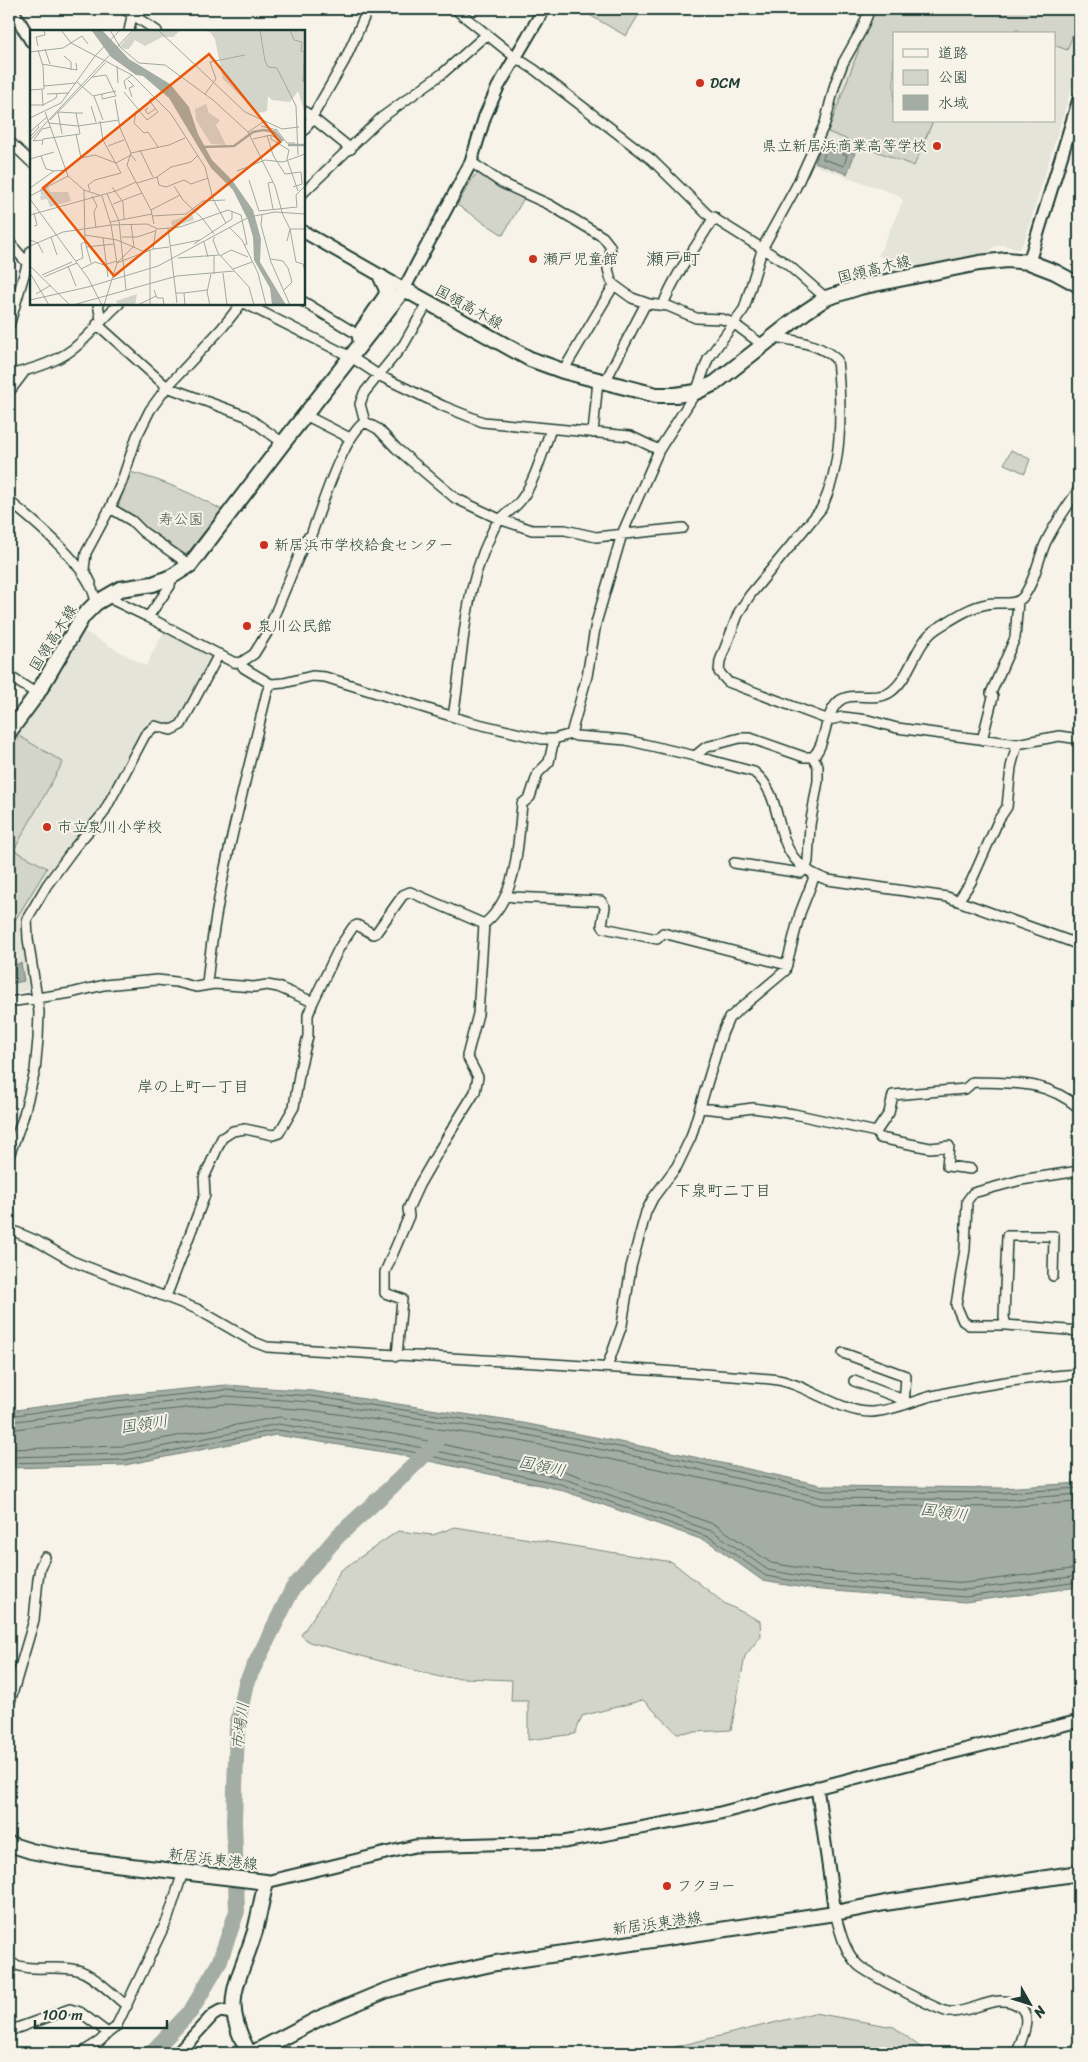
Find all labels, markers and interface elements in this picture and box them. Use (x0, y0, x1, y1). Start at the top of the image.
inset map (30, 30, 305, 305)
legend (893, 32, 1056, 122)
text: 道路 (938, 40, 968, 66)
text: 公園 (938, 64, 968, 90)
place label: DCM (710, 70, 740, 96)
marker: DCM (694, 77, 706, 89)
text: 水域 (938, 90, 968, 116)
place label: 県立新居浜商業高等学校 (762, 133, 927, 159)
marker: 県立新居浜商業高等学校 (931, 140, 943, 152)
district label: 瀬戸町 (646, 243, 700, 275)
place label: 瀬戸児童館 (543, 246, 618, 272)
street label: 国領高木線 (834, 247, 914, 291)
marker: 瀬戸児童館 (527, 253, 539, 265)
street label: 国領高木線 (430, 277, 508, 337)
park label: 寿公園 (158, 506, 204, 532)
place label: 新居浜市学校給食センター (274, 532, 453, 558)
marker: 新居浜市学校給食センター (258, 539, 270, 551)
street label: 国領高木線 (22, 599, 84, 677)
place label: 泉川公民館 (257, 613, 332, 639)
marker: 泉川公民館 (241, 620, 253, 632)
place label: 市立泉川小学校 (57, 814, 162, 840)
marker: 市立泉川小学校 (41, 821, 53, 833)
district label: 岸の上町一丁目 (137, 1072, 249, 1101)
district label: 下泉町二丁目 (675, 1176, 771, 1205)
water label: 国領川 (118, 1406, 170, 1442)
water label: 国領川 (516, 1447, 568, 1485)
water label: 国領川 (918, 1494, 970, 1530)
water label: 市場川 (223, 1700, 257, 1752)
street label: 新居浜東港線 (167, 1841, 259, 1877)
place label: フクヨー (677, 1873, 736, 1899)
marker: フクヨー (661, 1880, 673, 1892)
street label: 新居浜東港線 (611, 1904, 703, 1942)
north arrow (1006, 1980, 1056, 2030)
scale bar (35, 1997, 168, 2029)
text: N (1027, 1999, 1053, 2024)
text: 100 m (42, 2002, 83, 2028)

